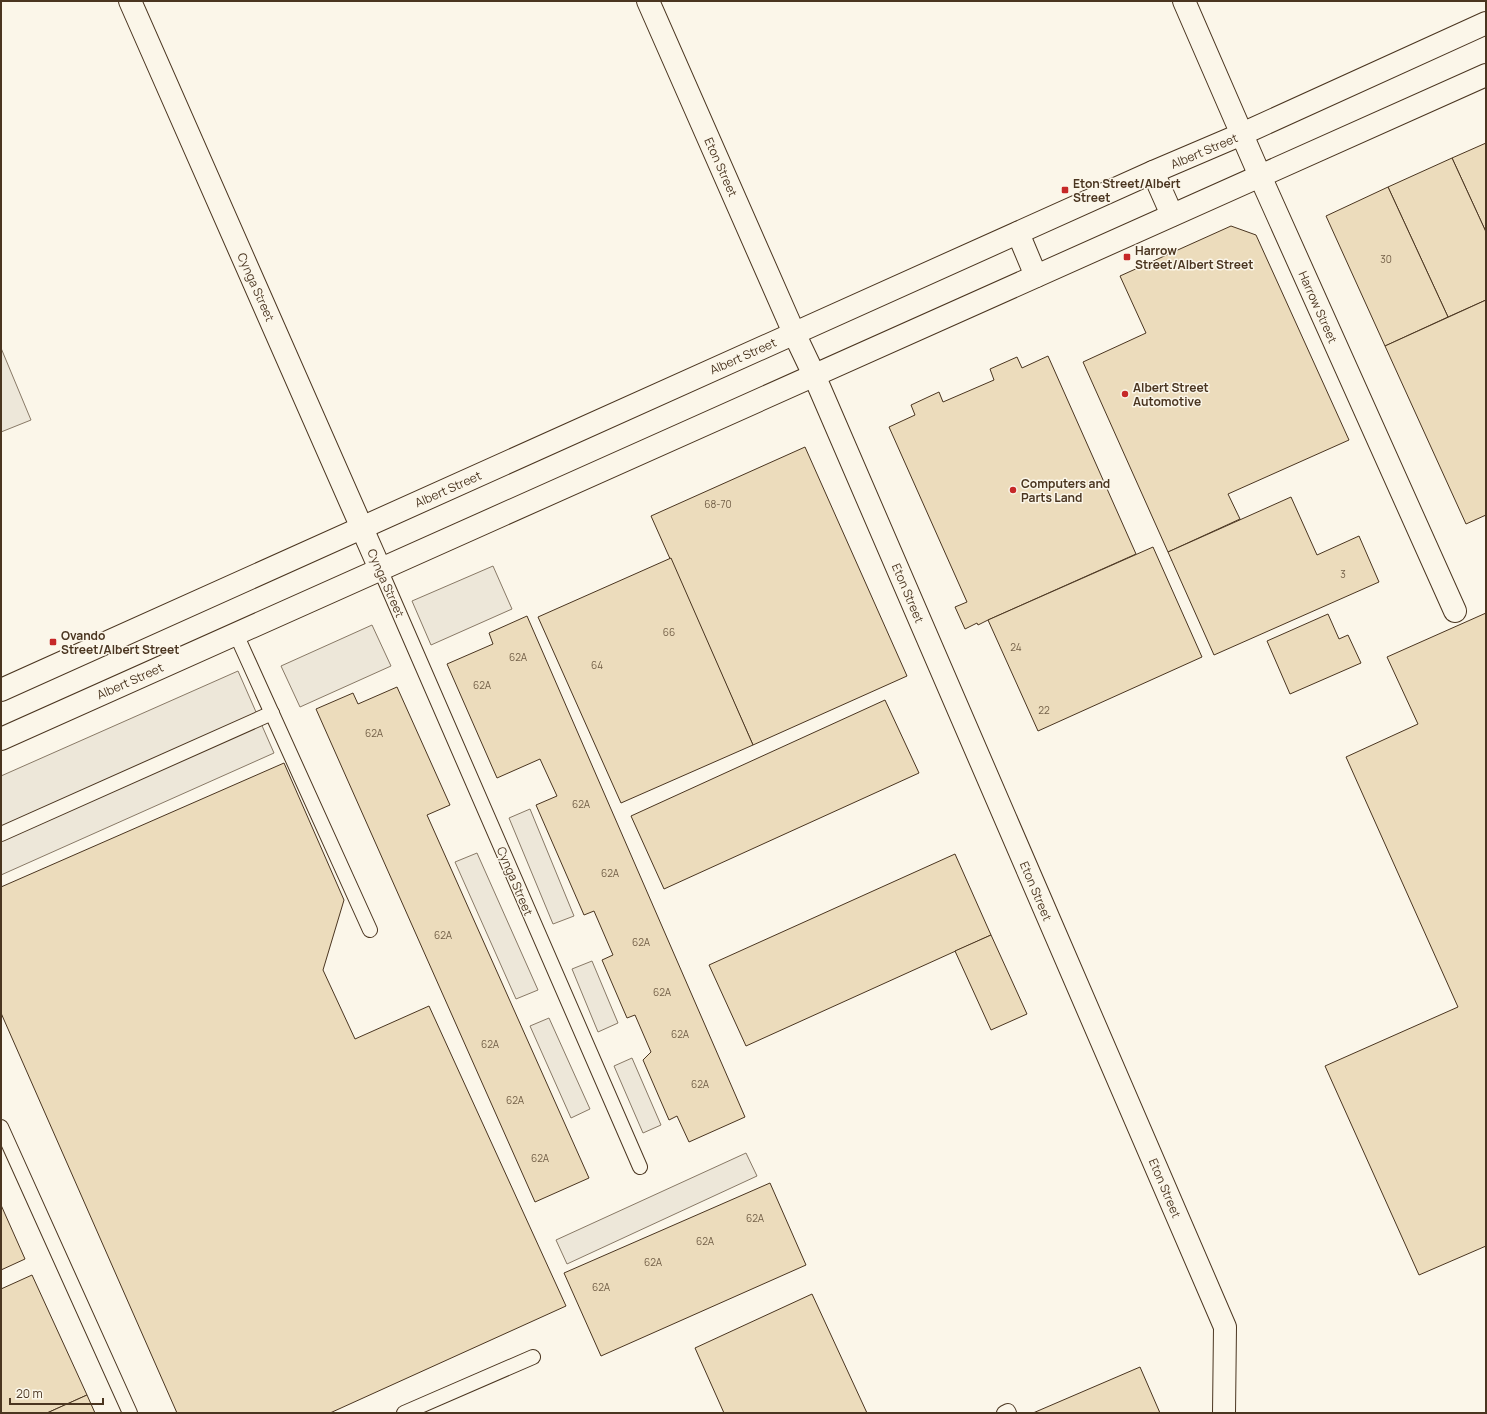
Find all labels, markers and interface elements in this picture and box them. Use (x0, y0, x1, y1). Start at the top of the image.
street label: Albert Street (1168, 129, 1240, 173)
street label: Eton Street (700, 135, 742, 200)
place label: Eton Street/Albert Street (1073, 175, 1181, 206)
marker: Eton Street/Albert Street (1060, 185, 1070, 195)
place label: Harrow Street/Albert Street (1135, 242, 1253, 273)
street label: Cynga Street (233, 250, 279, 324)
marker: Harrow Street/Albert Street (1122, 252, 1132, 262)
house number: 30 (1380, 252, 1392, 266)
street label: Harrow Street (1295, 268, 1342, 346)
street label: Albert Street (707, 334, 779, 378)
place label: Albert Street Automotive (1133, 379, 1209, 410)
marker: Albert Street Automotive (1120, 389, 1130, 399)
street label: Albert Street (412, 467, 484, 511)
place label: Computers and Parts Land (1021, 475, 1110, 506)
marker: Computers and Parts Land (1008, 485, 1018, 495)
house number: 68-70 (704, 497, 732, 511)
street label: Cynga Street (363, 546, 409, 620)
street label: Eton Street (888, 561, 928, 626)
house number: 3 (1340, 567, 1346, 581)
house number: 66 (663, 625, 675, 639)
place label: Ovando Street/Albert Street (61, 627, 179, 658)
marker: Ovando Street/Albert Street (48, 637, 58, 647)
house number: 24 (1010, 640, 1022, 654)
house number: 62A (509, 650, 528, 664)
house number: 64 (591, 658, 603, 672)
street label: Albert Street (94, 659, 166, 703)
house number: 62A (473, 678, 492, 692)
house number: 22 (1038, 703, 1050, 717)
house number: 62A (365, 726, 384, 740)
house number: 62A (572, 797, 591, 811)
street label: Cynga Street (493, 844, 537, 918)
street label: Eton Street (1016, 859, 1056, 924)
house number: 62A (601, 866, 620, 880)
house number: 62A (434, 928, 453, 942)
house number: 62A (632, 935, 651, 949)
house number: 62A (653, 985, 672, 999)
house number: 62A (671, 1027, 690, 1041)
house number: 62A (481, 1037, 500, 1051)
house number: 62A (691, 1077, 710, 1091)
house number: 62A (506, 1093, 525, 1107)
house number: 62A (531, 1151, 550, 1165)
street label: Eton Street (1145, 1156, 1185, 1221)
house number: 62A (746, 1211, 765, 1225)
house number: 62A (696, 1234, 715, 1248)
house number: 62A (644, 1255, 663, 1269)
house number: 62A (592, 1280, 611, 1294)
scale bar (10, 1380, 103, 1406)
text: 20 m (16, 1385, 43, 1402)

